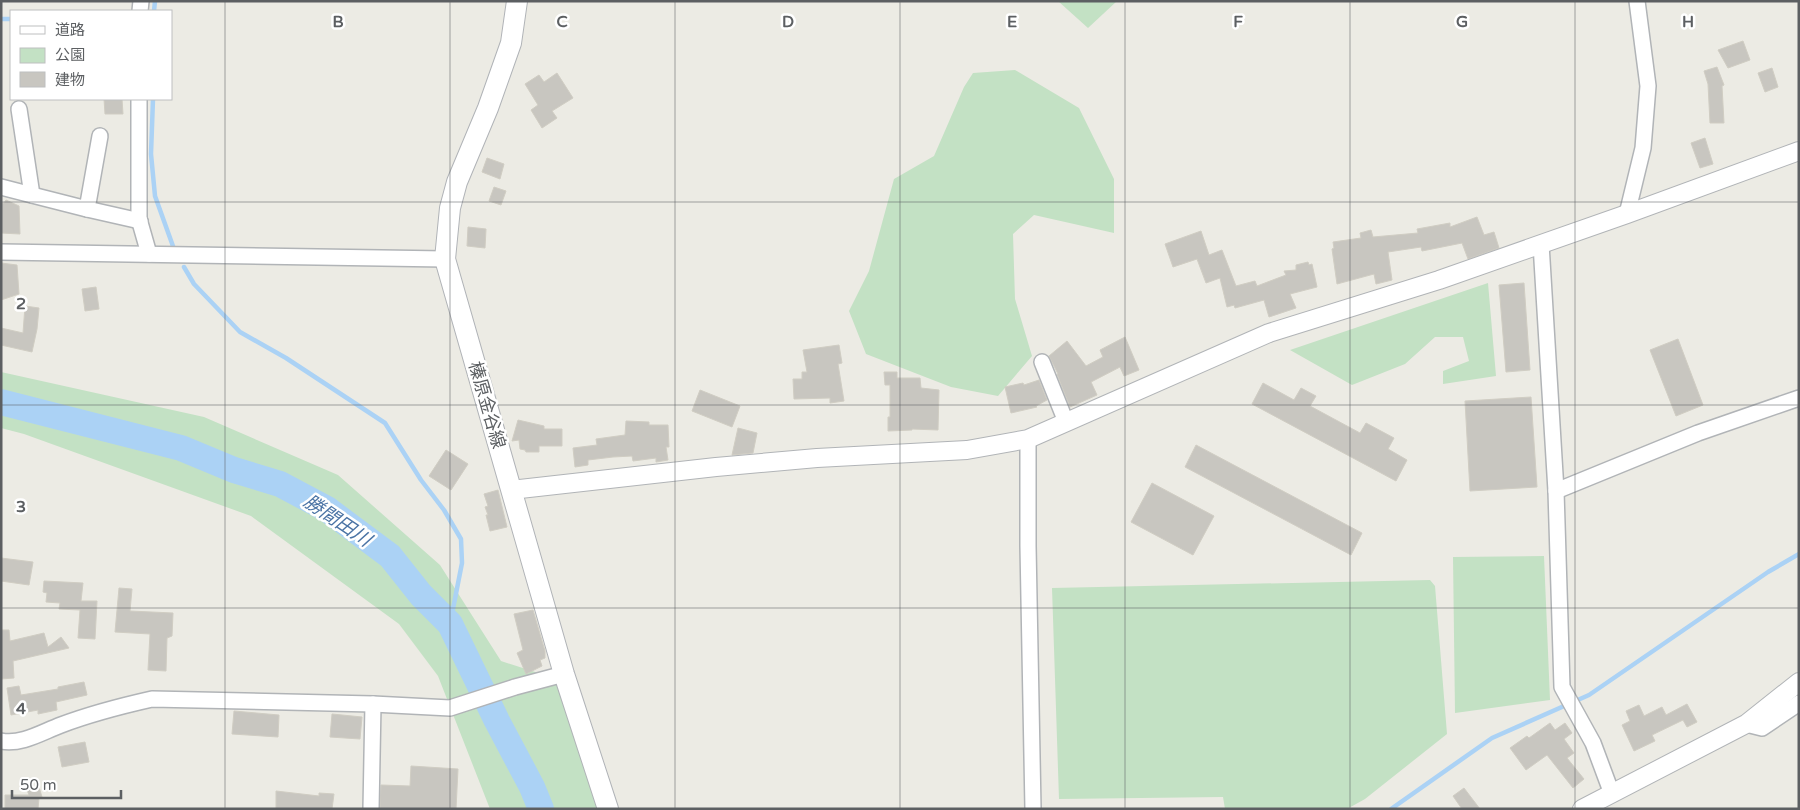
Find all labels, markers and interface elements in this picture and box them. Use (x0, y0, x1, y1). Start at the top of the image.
legend (10, 10, 172, 100)
text: B (332, 12, 344, 32)
text: C (556, 12, 568, 32)
text: D (782, 12, 794, 32)
text: E (1007, 12, 1017, 32)
text: F (1233, 12, 1243, 32)
text: G (1456, 12, 1468, 32)
text: H (1682, 12, 1694, 32)
text: 道路 (55, 21, 85, 39)
text: 公園 (55, 46, 85, 64)
text: 建物 (55, 71, 85, 89)
text: 2 (16, 294, 26, 314)
street label: 榛原金谷線 (464, 359, 510, 451)
water label: 勝間田川 (300, 490, 377, 552)
text: 3 (16, 497, 26, 517)
text: 4 (16, 699, 26, 719)
scale bar (12, 768, 121, 800)
text: 50 m (20, 776, 57, 794)

